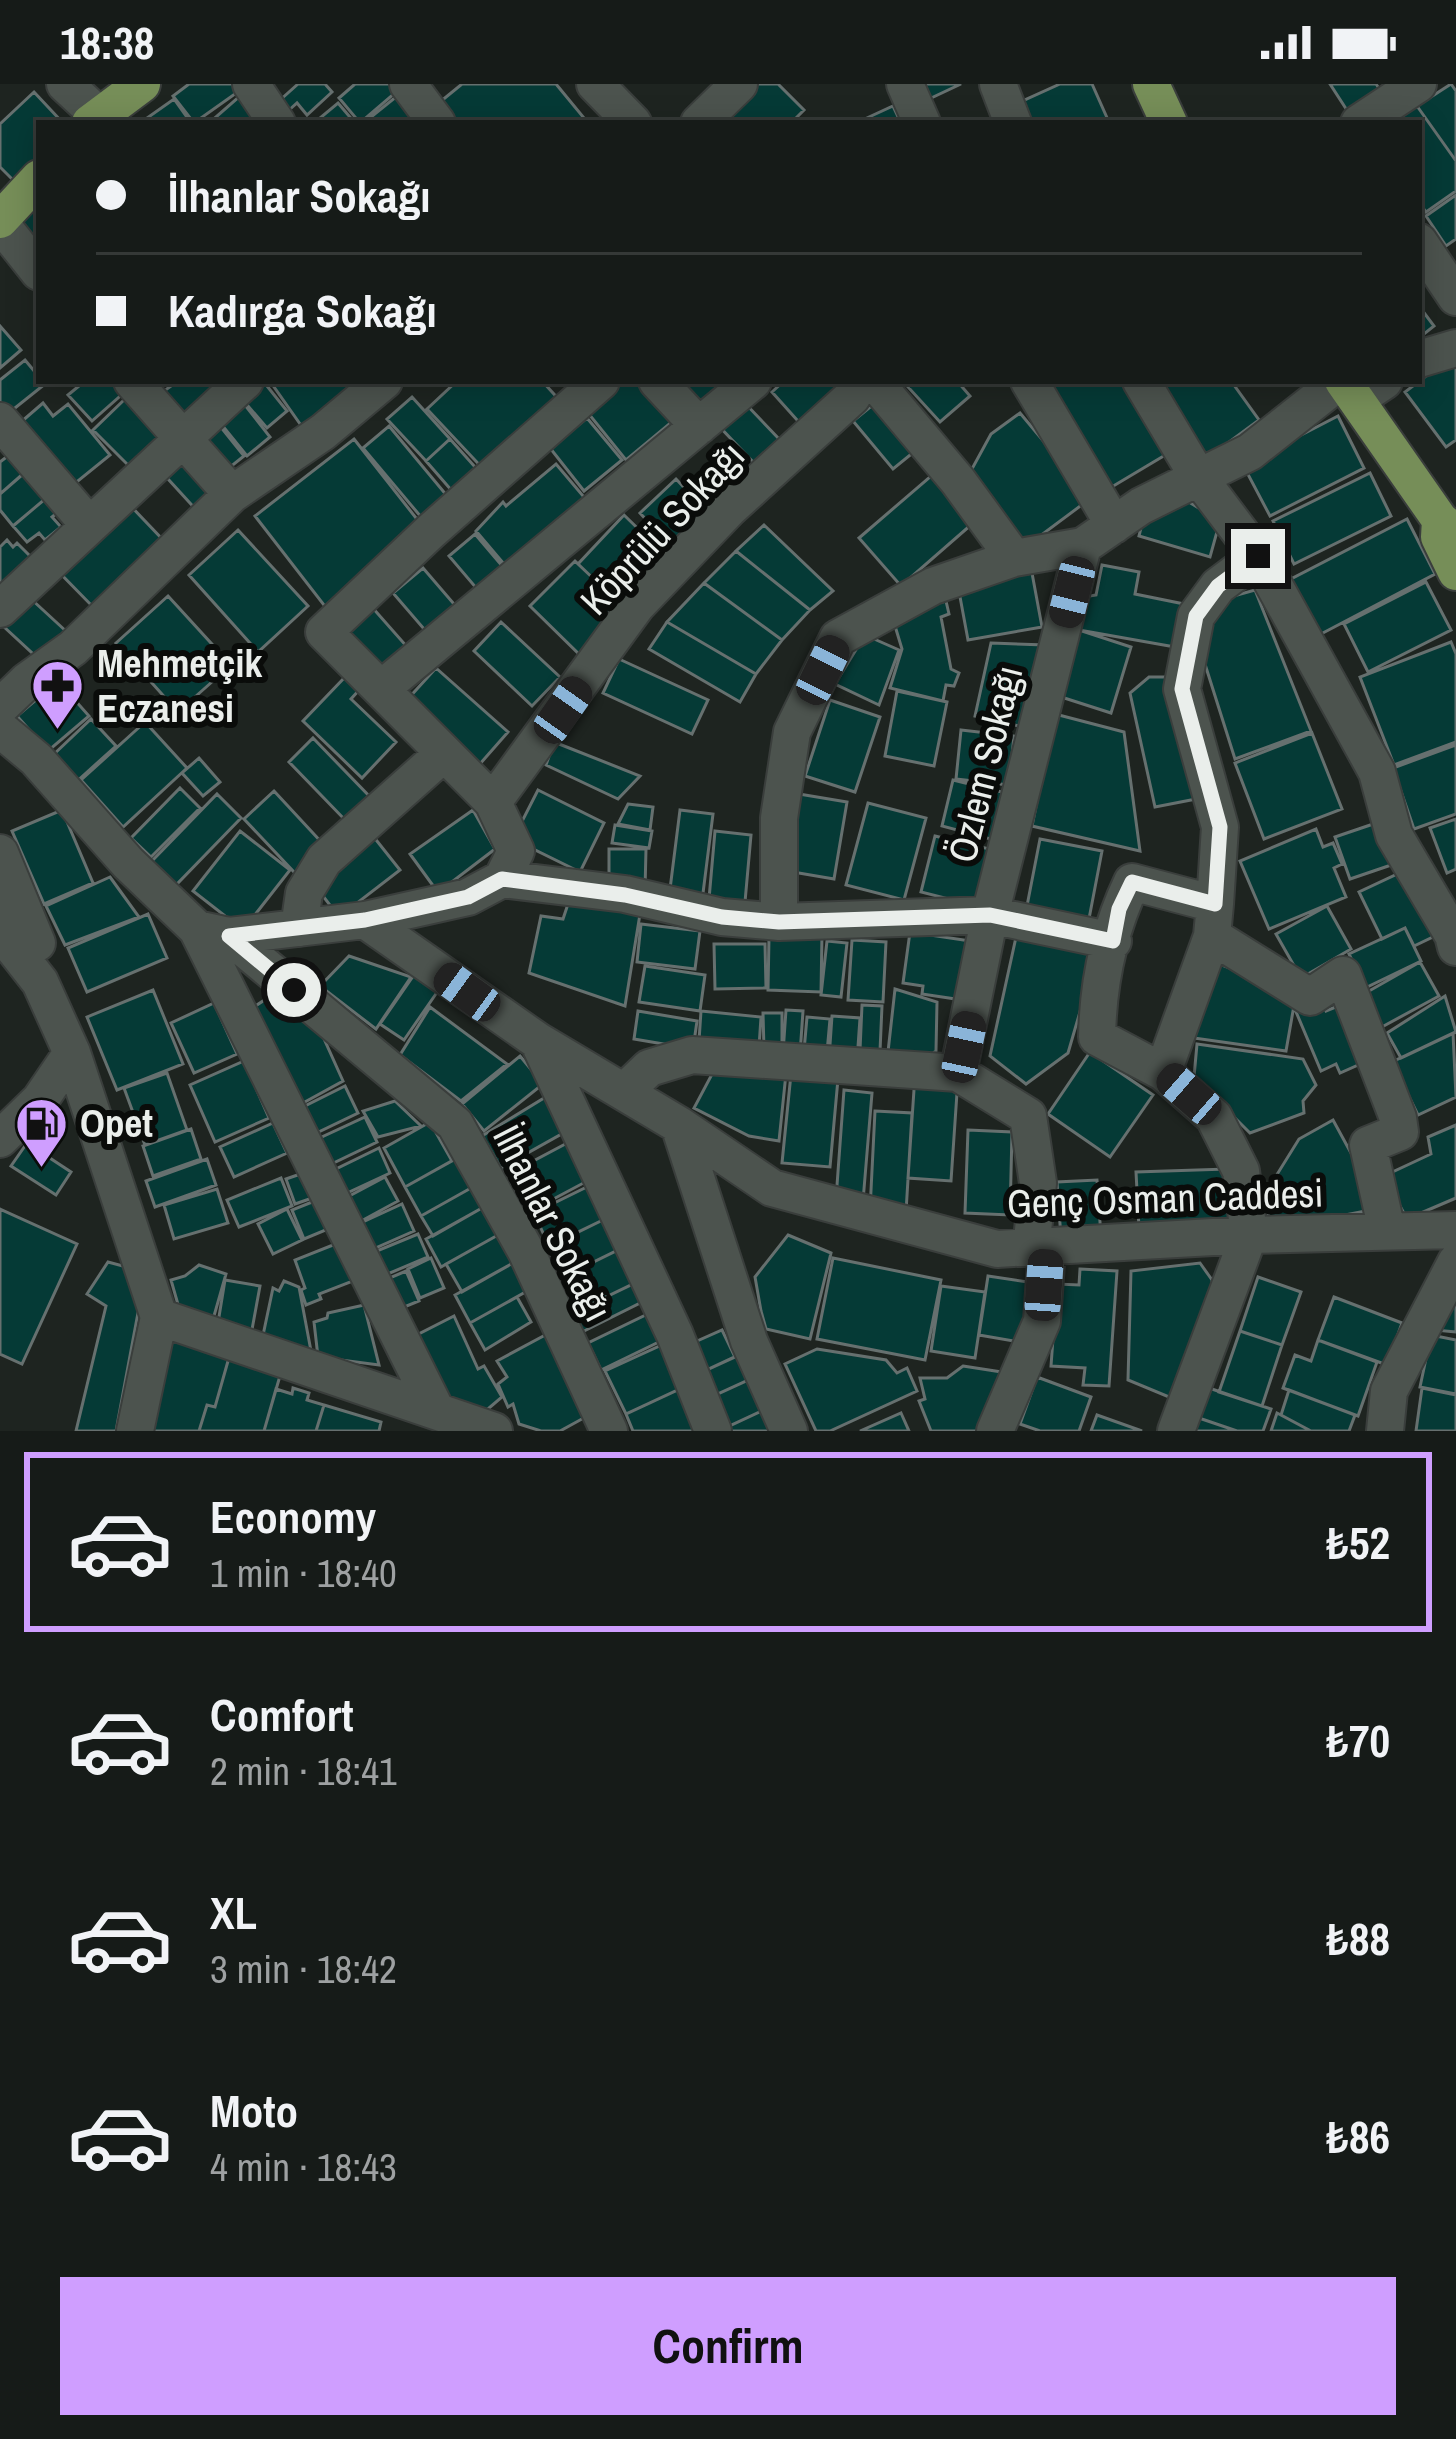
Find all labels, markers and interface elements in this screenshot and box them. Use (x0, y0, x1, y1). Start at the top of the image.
text: 18:38 (60, 12, 154, 73)
text: İlhanlar Sokağı (168, 165, 431, 226)
text: Kadırga Sokağı (168, 280, 437, 341)
street label: Köprülü Sokağı (568, 430, 756, 626)
route end (1231, 529, 1285, 583)
car (1046, 553, 1098, 631)
car (791, 630, 855, 710)
place label: Mehmetçik Eczanesi (97, 637, 262, 734)
pharmacy icon: Mehmetçik Eczanesi (30, 657, 86, 731)
street label: Özlem Sokağı (935, 660, 1035, 868)
car (528, 670, 598, 750)
car (427, 956, 507, 1028)
route start (267, 963, 321, 1017)
car (939, 1008, 989, 1086)
car (1150, 1057, 1228, 1131)
fuel station icon: Opet (13, 1095, 69, 1169)
place label: Opet (80, 1097, 153, 1149)
street label: İlhanlar Sokağı (481, 1116, 625, 1330)
street label: Genç Osman Caddesi (1006, 1166, 1324, 1230)
car (1024, 1248, 1064, 1322)
text: Economy (210, 1486, 376, 1547)
icon: car (66, 1488, 174, 1596)
text: ₺52 (1326, 1512, 1390, 1573)
text: 1 min · 18:40 (210, 1547, 397, 1599)
text: Comfort (210, 1684, 353, 1745)
icon: car (66, 1686, 174, 1794)
text: ₺70 (1326, 1710, 1390, 1771)
text: 2 min · 18:41 (210, 1745, 397, 1797)
text: XL (210, 1882, 257, 1943)
icon: car (66, 1884, 174, 1992)
text: ₺88 (1326, 1908, 1390, 1969)
text: 3 min · 18:42 (210, 1943, 397, 1995)
text: Moto (210, 2080, 298, 2141)
icon: car (66, 2082, 174, 2190)
text: ₺86 (1326, 2106, 1390, 2167)
text: 4 min · 18:43 (210, 2141, 397, 2193)
button: Confirm (60, 2277, 1396, 2415)

